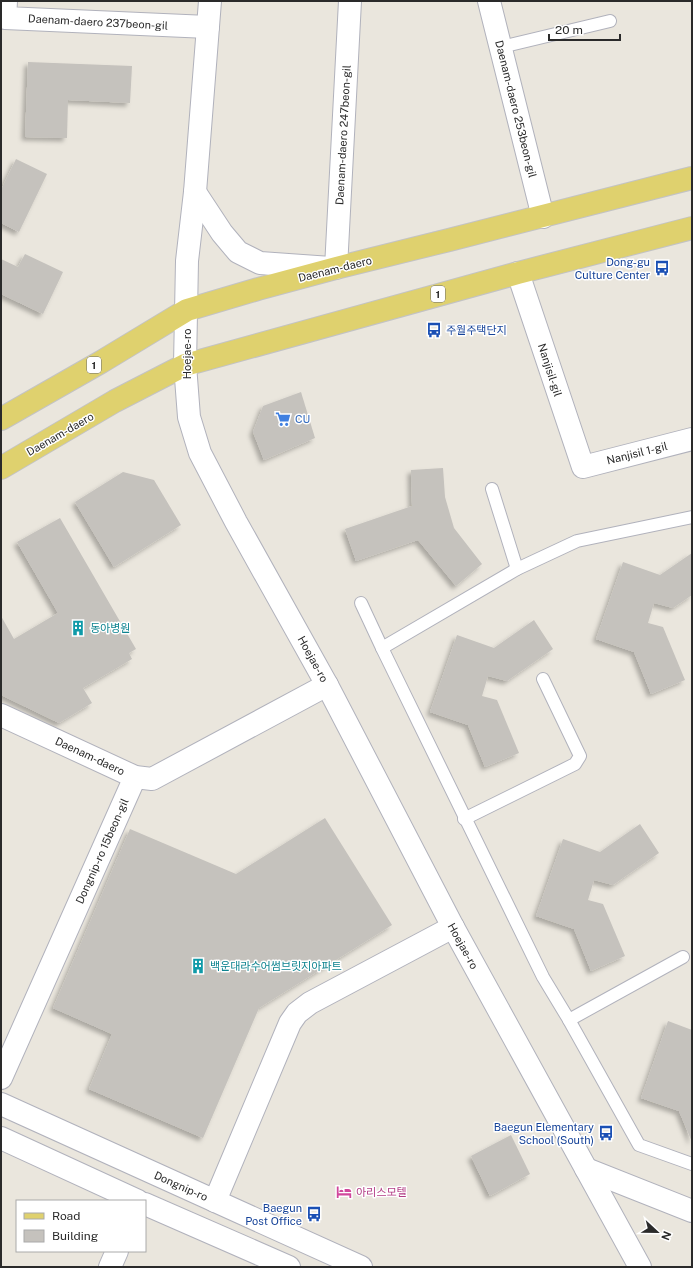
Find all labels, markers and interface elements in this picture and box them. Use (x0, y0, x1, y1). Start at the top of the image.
street label: Daenam-daero 237beon-gil (28, 12, 168, 32)
scale bar (549, 16, 620, 42)
text: 20 m (555, 23, 583, 37)
street label: Daenam-daero 253beon-gil (493, 39, 539, 179)
street label: Daenam-daero 247beon-gil (333, 65, 353, 205)
street label: Daenam-daero (297, 254, 373, 284)
place label: Dong-gu Culture Center (575, 256, 650, 281)
bus stop icon: Dong-gu Culture Center (653, 259, 671, 277)
road number: 1 (431, 286, 445, 302)
bus stop icon: 주월주택단지 (425, 321, 443, 339)
place label: 주월주택단지 (446, 324, 507, 336)
street label: Hoejae-ro (181, 329, 193, 379)
street label: Nanjisil-gil (536, 342, 564, 398)
road number: 1 (87, 357, 101, 373)
street label: Daenam-daero (24, 410, 96, 458)
supermarket icon: CU (274, 410, 292, 428)
place label: CU (295, 413, 310, 425)
street label: Nanjisil 1-gil (605, 440, 669, 466)
building icon: 동아병원 (69, 619, 87, 637)
place label: 동아병원 (90, 622, 130, 634)
street label: Hoejae-ro (295, 634, 331, 684)
street label: Daenam-daero (53, 735, 127, 777)
street label: Dongnip-ro 15beon-gil (73, 796, 131, 906)
street label: Hoejae-ro (445, 921, 481, 971)
building icon: 백운대라수어썸브릿지아파트 (189, 957, 207, 975)
place label: 백운대라수어썸브릿지아파트 (210, 960, 342, 972)
place label: Baegun Elementary School (South) (494, 1121, 594, 1146)
bus stop icon: Baegun Elementary School (South) (597, 1124, 615, 1142)
street label: Dongnip-ro (152, 1169, 210, 1203)
hotel icon: 아리스모텔 (335, 1183, 353, 1201)
place label: 아리스모텔 (356, 1186, 407, 1198)
legend (16, 1200, 146, 1252)
place label: Baegun Post Office (245, 1202, 302, 1227)
bus stop icon: Baegun Post Office (305, 1205, 323, 1223)
text: Road (52, 1209, 80, 1223)
north arrow (637, 1212, 677, 1252)
text: Building (52, 1229, 98, 1243)
text: N (659, 1230, 673, 1242)

